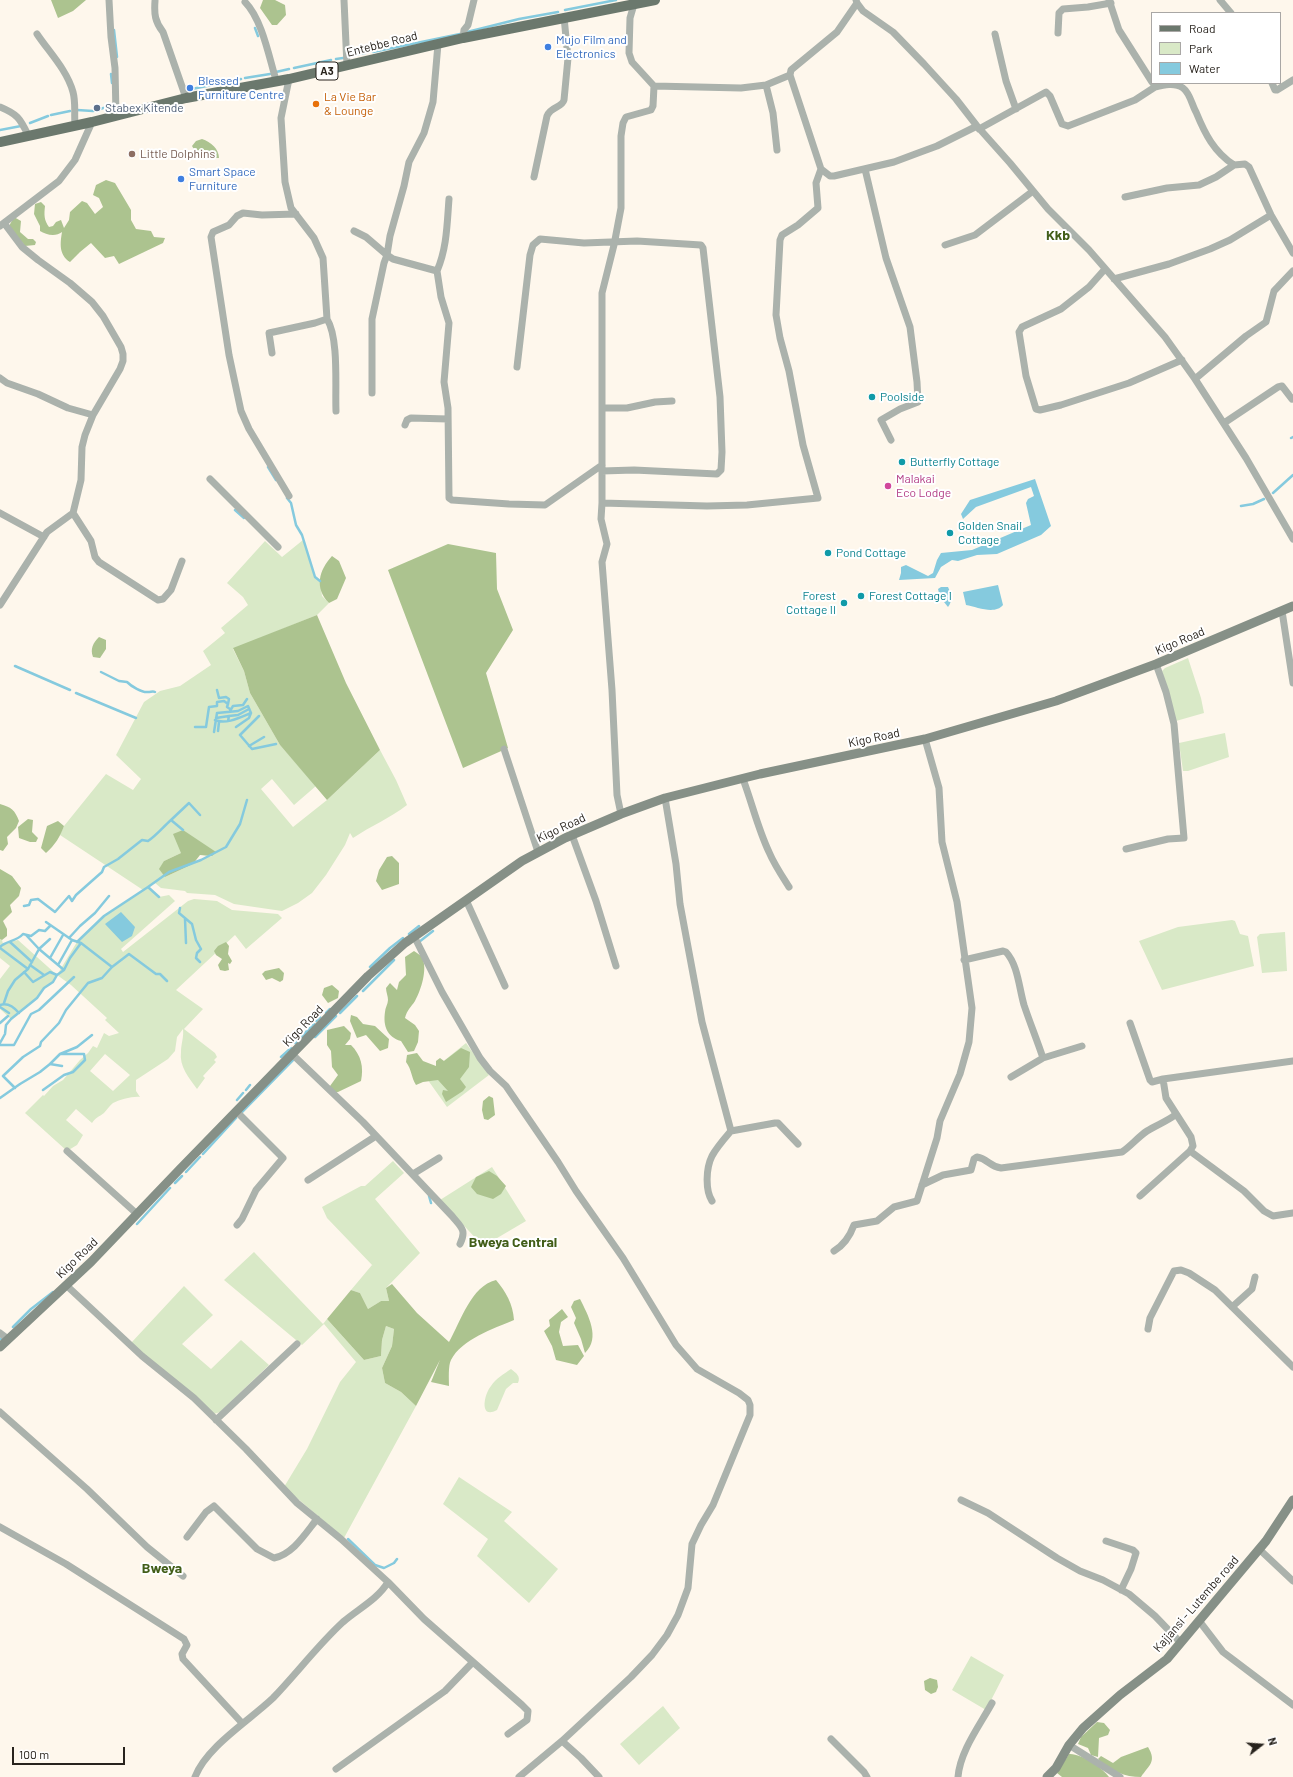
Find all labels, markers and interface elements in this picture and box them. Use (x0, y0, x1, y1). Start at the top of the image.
legend (1151, 12, 1281, 84)
text: Road (1189, 21, 1216, 35)
street label: Entebbe Road (345, 28, 419, 60)
place label: Mujo Film and Electronics (556, 33, 627, 61)
text: Park (1189, 41, 1213, 55)
marker: Mujo Film and Electronics (543, 42, 553, 52)
text: Water (1189, 61, 1220, 75)
road number: A3 (316, 62, 338, 80)
place label: Blessed Furniture Centre (198, 74, 284, 102)
marker: Blessed Furniture Centre (185, 83, 195, 93)
place label: La Vie Bar & Lounge (324, 90, 376, 118)
marker: La Vie Bar & Lounge (311, 99, 321, 109)
place label: Stabex Kitende (105, 101, 184, 115)
marker: Stabex Kitende (92, 103, 102, 113)
place label: Little Dolphins (140, 147, 215, 161)
marker: Little Dolphins (127, 149, 137, 159)
place label: Smart Space Furniture (189, 165, 256, 193)
marker: Smart Space Furniture (176, 174, 186, 184)
district label: Kkb (1046, 227, 1070, 243)
place label: Poolside (880, 390, 925, 404)
marker: Poolside (867, 392, 877, 402)
place label: Butterfly Cottage (910, 455, 999, 469)
marker: Butterfly Cottage (897, 457, 907, 467)
place label: Malakai Eco Lodge (896, 472, 951, 500)
marker: Malakai Eco Lodge (883, 481, 893, 491)
place label: Golden Snail Cottage (958, 519, 1022, 547)
marker: Golden Snail Cottage (945, 528, 955, 538)
place label: Pond Cottage (836, 546, 906, 560)
marker: Pond Cottage (823, 548, 833, 558)
place label: Forest Cottage II (786, 589, 836, 617)
place label: Forest Cottage I (869, 589, 952, 603)
marker: Forest Cottage I (856, 591, 866, 601)
marker: Forest Cottage II (839, 598, 849, 608)
street label: Kigo Road (1153, 624, 1207, 658)
street label: Kigo Road (847, 726, 901, 750)
street label: Kigo Road (534, 810, 588, 846)
street label: Kigo Road (280, 1002, 326, 1050)
district label: Bweya Central (469, 1234, 557, 1250)
street label: Kigo Road (53, 1235, 101, 1281)
street label: Kajjansi - Lutembe road (1150, 1553, 1242, 1655)
district label: Bweya (142, 1560, 182, 1576)
north arrow (1241, 1725, 1281, 1765)
text: N (1266, 1736, 1280, 1747)
scale bar (14, 1739, 127, 1765)
text: 100 m (19, 1747, 49, 1761)

